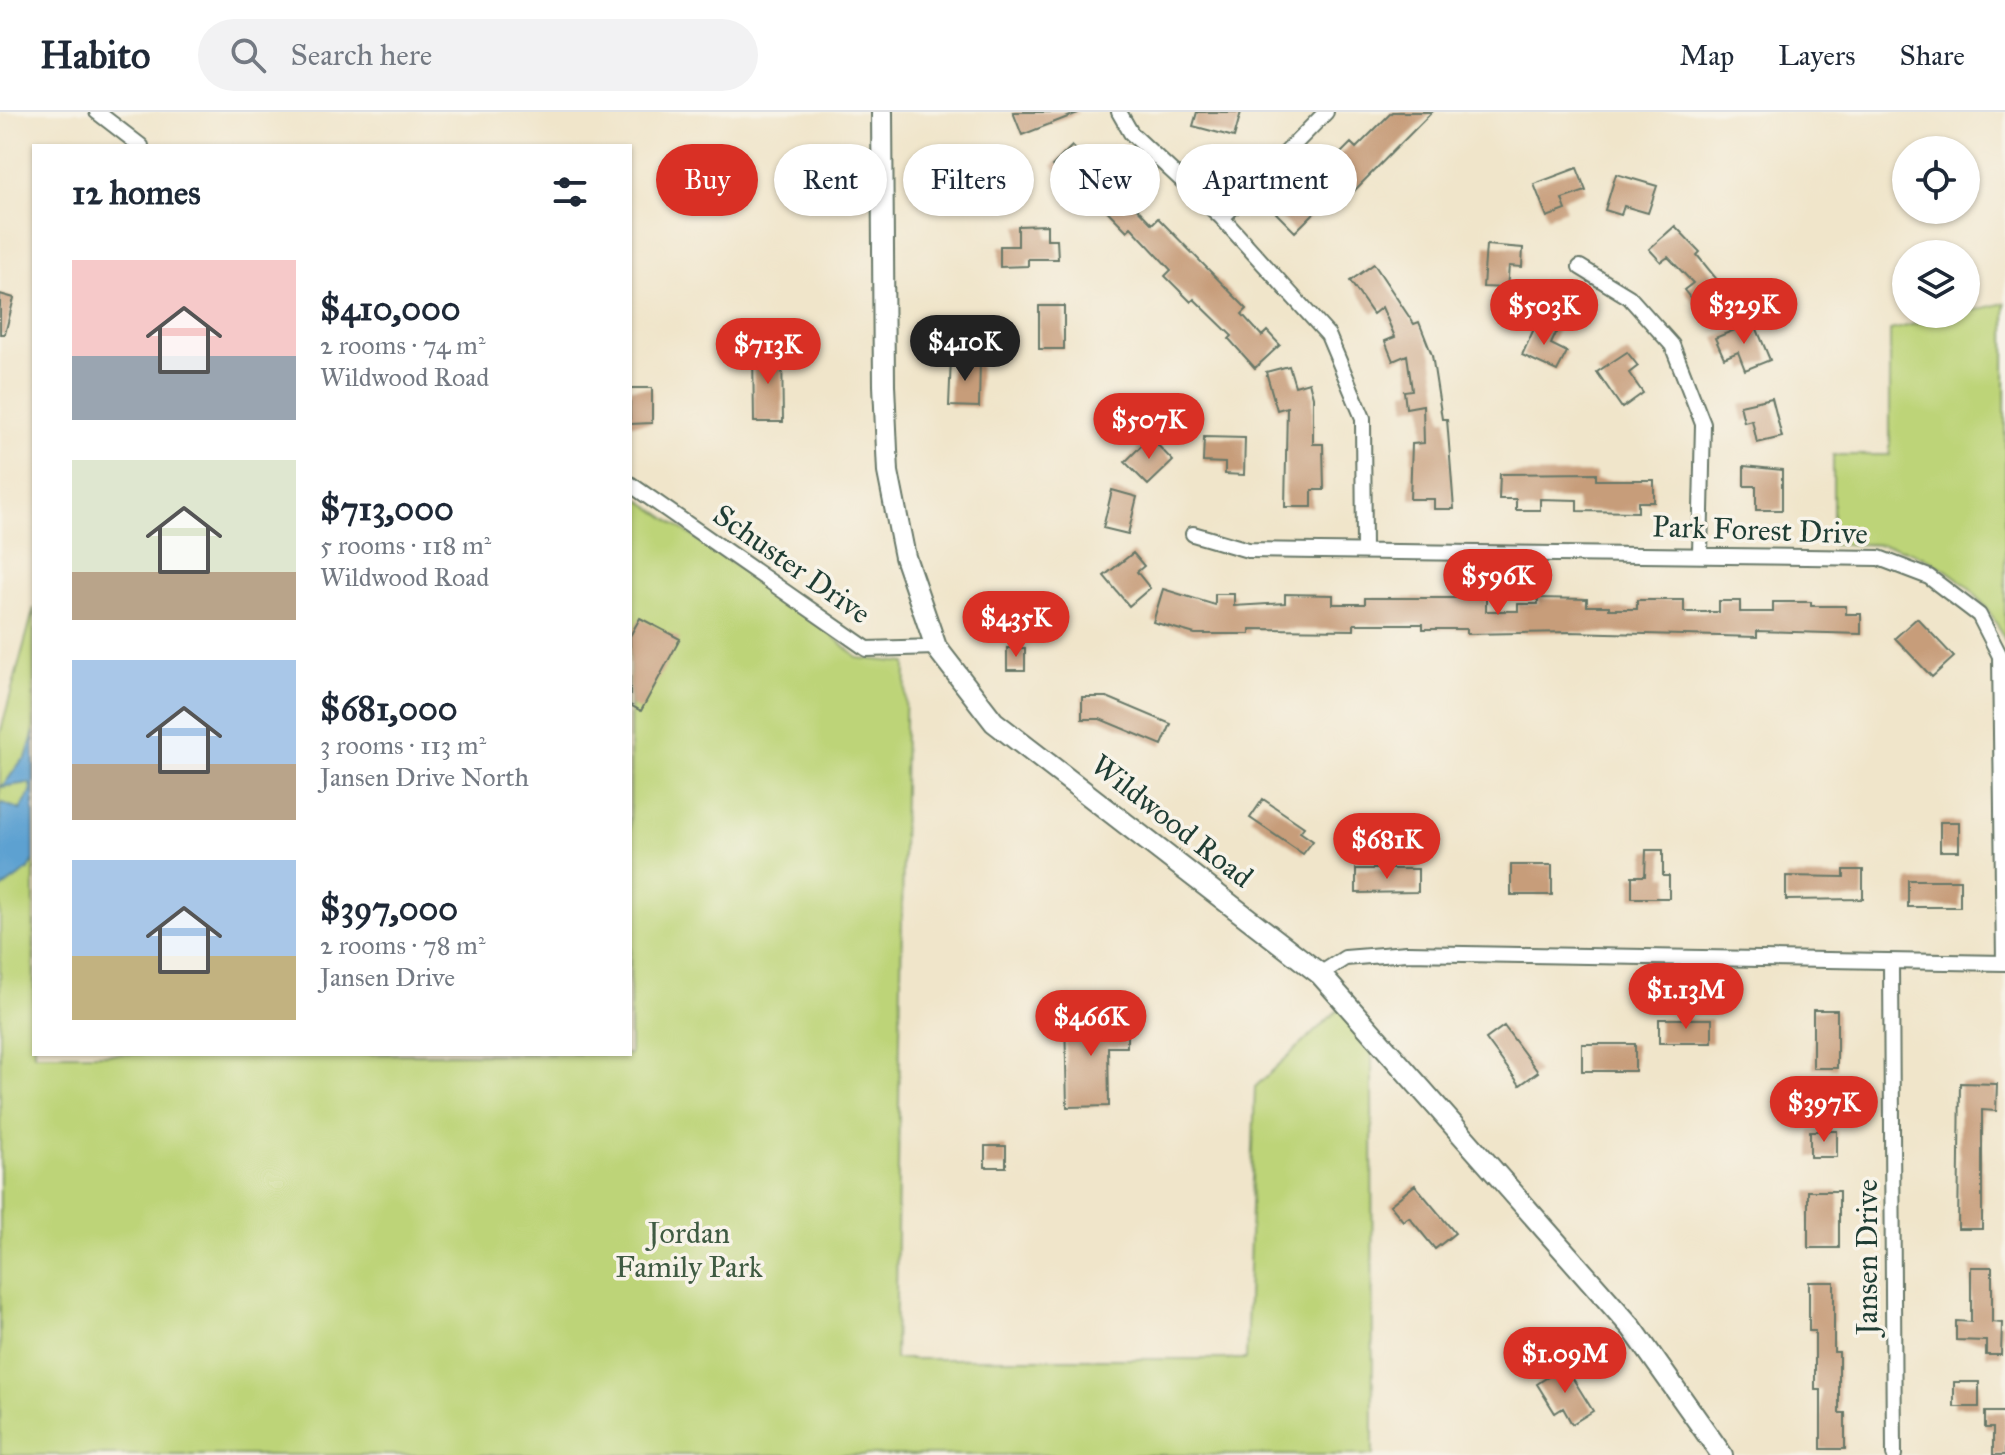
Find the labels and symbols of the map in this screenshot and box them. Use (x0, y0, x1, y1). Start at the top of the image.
pin: $329K (1688, 278, 1800, 346)
pin: $503K (1488, 279, 1600, 347)
pin: $410K (909, 315, 1021, 383)
pin: $713K (712, 318, 824, 386)
pin: $507K (1093, 393, 1205, 461)
street label: Schuster Drive (707, 497, 877, 631)
street label: Park Forest Drive (1652, 508, 1868, 552)
pin: $596K (1442, 549, 1554, 617)
pin: $435K (960, 591, 1072, 659)
street label: Wildwood Road (1084, 747, 1260, 895)
pin: $681K (1331, 813, 1443, 881)
pin: $1.13M (1621, 963, 1751, 1031)
pin: $466K (1035, 990, 1147, 1058)
pin: $397K (1768, 1076, 1880, 1144)
street label: Jansen Drive (1849, 1179, 1885, 1338)
park label: Jordan Family Park (615, 1215, 763, 1285)
pin: $1.09M (1500, 1327, 1630, 1395)

